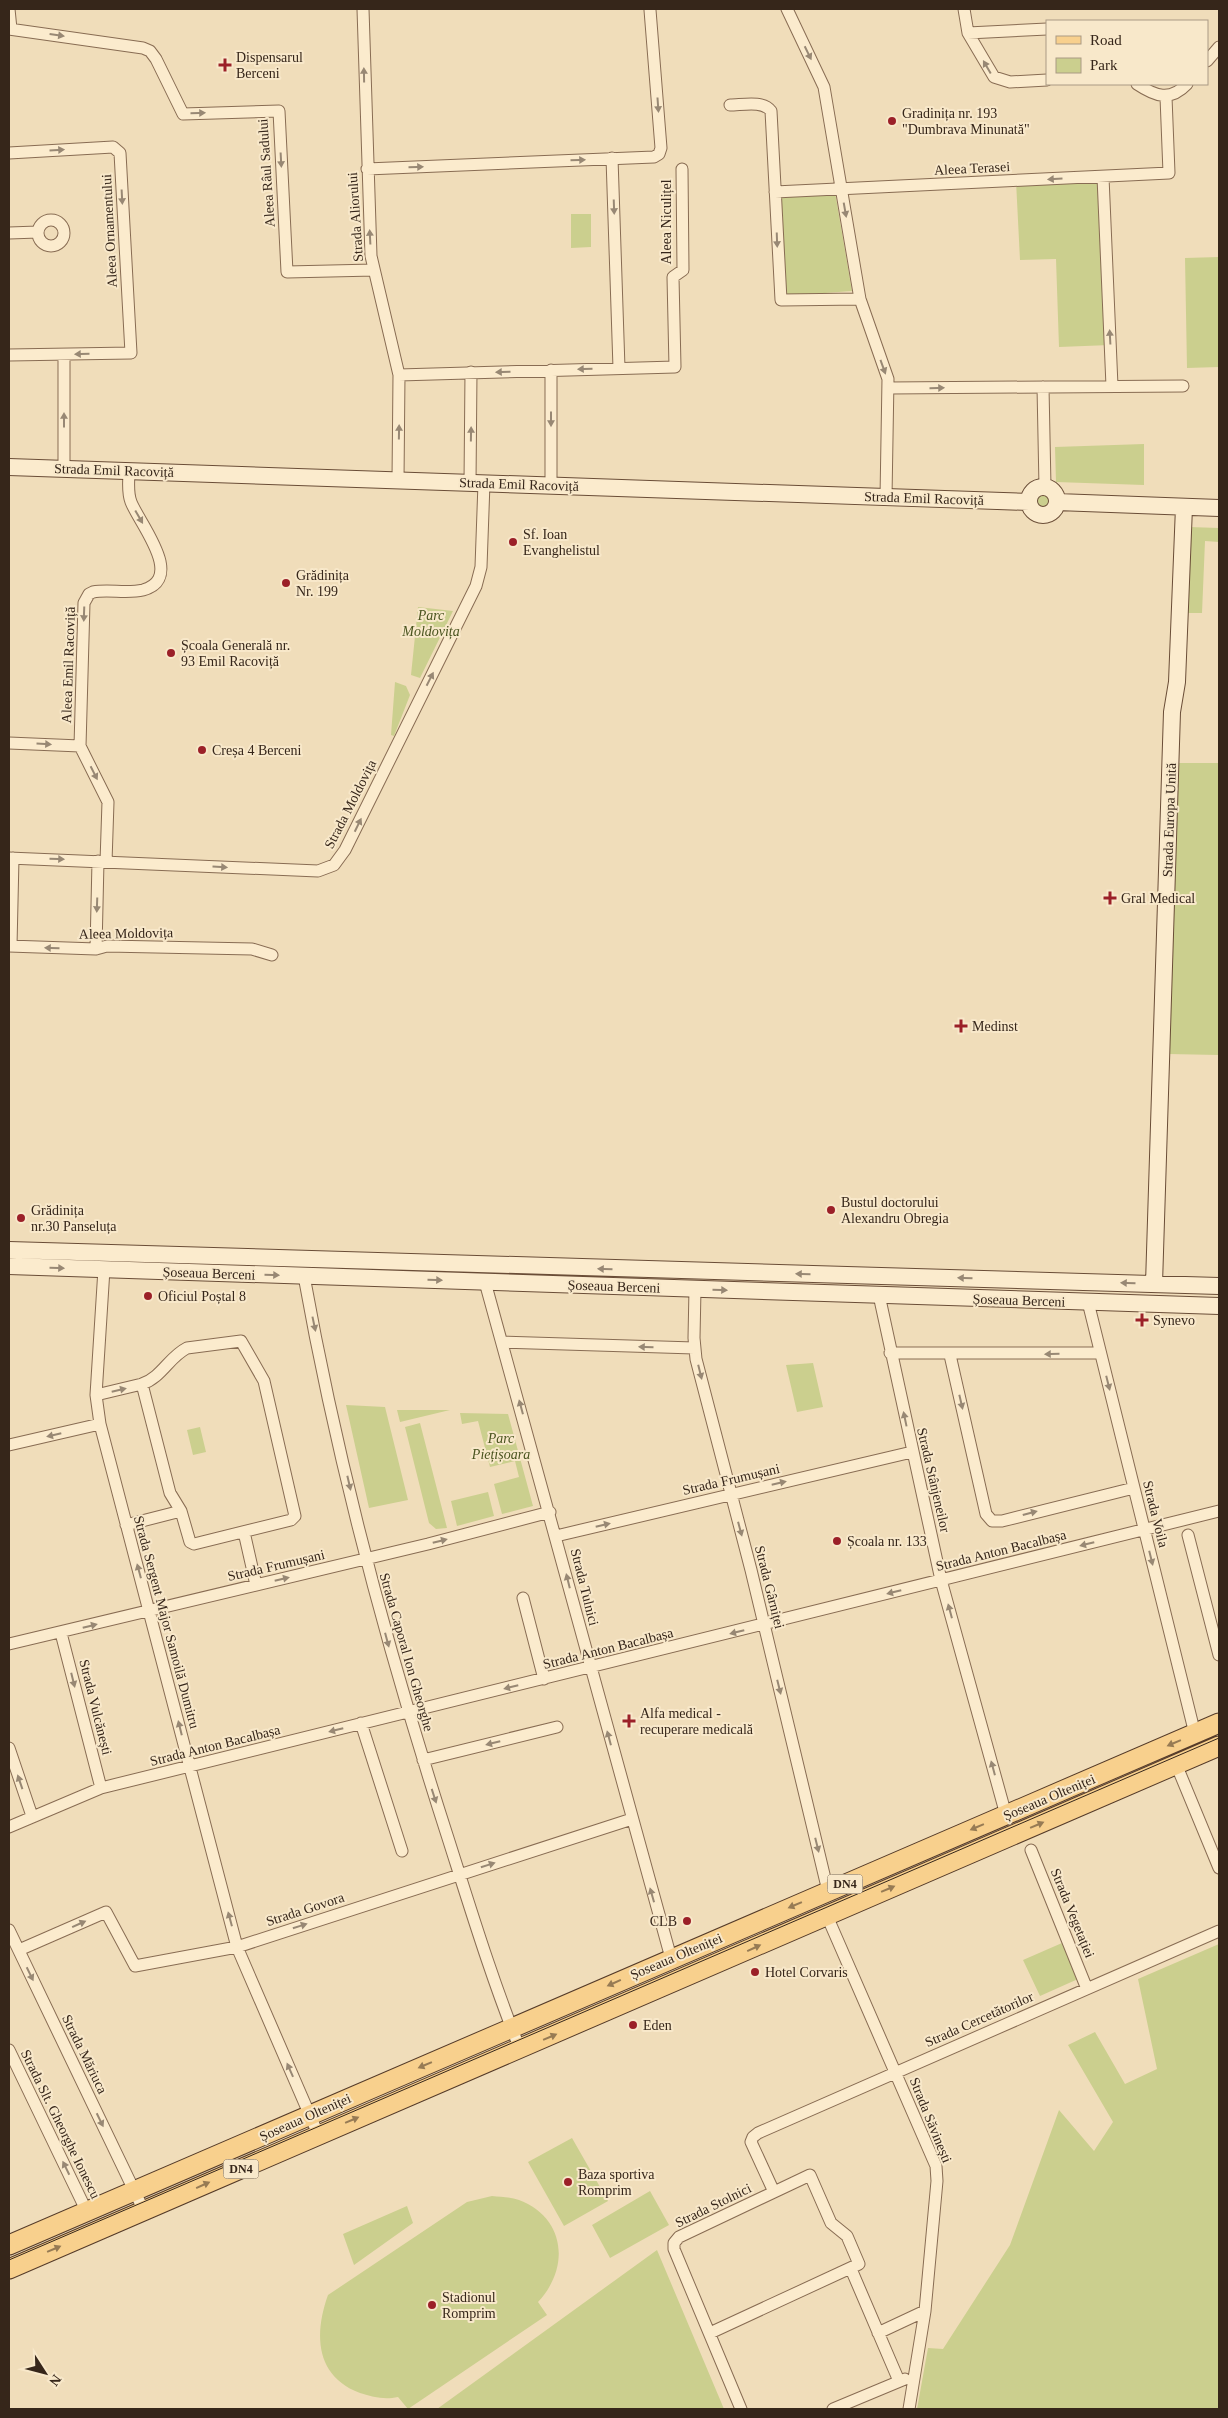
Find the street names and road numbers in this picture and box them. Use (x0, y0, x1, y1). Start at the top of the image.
street label: Aleea Râul Sadului (255, 118, 278, 228)
street label: Aleea Terasei (934, 159, 1011, 178)
street label: Strada Aliorului (345, 172, 366, 262)
street label: Aleea Ornamentului (99, 174, 120, 288)
street label: Aleea Niculițel (659, 179, 675, 265)
street label: Strada Emil Racoviță (54, 461, 175, 481)
street label: Strada Emil Racoviță (459, 475, 580, 495)
street label: Strada Emil Racoviță (864, 489, 985, 509)
street label: Aleea Emil Racoviță (59, 606, 79, 724)
street label: Strada Moldovița (322, 757, 381, 852)
street label: Strada Europa Unită (1160, 762, 1179, 877)
street label: Aleea Moldovița (79, 925, 174, 943)
street label: Șoseaua Berceni (162, 1264, 256, 1284)
street label: Șoseaua Berceni (567, 1277, 661, 1297)
street label: Șoseaua Berceni (972, 1291, 1066, 1311)
street label: Strada Stânjeneilor (914, 1426, 953, 1534)
street label: Strada Frumușani (681, 1461, 781, 1499)
street label: Strada Voila (1140, 1479, 1171, 1550)
street label: Strada Sergent Major Samoilă Dumitru (131, 1514, 202, 1730)
street label: Strada Anton Bacalbașa (934, 1527, 1069, 1575)
street label: Strada Gârniței (751, 1544, 787, 1631)
street label: Strada Frumușani (226, 1547, 326, 1585)
street label: Strada Tulnici (568, 1547, 601, 1627)
street label: Strada Caporal Ion Gheorghe (377, 1571, 436, 1733)
street label: Strada Anton Bacalbașa (541, 1625, 676, 1673)
street label: Strada Vulcănești (75, 1658, 115, 1757)
street label: Strada Anton Bacalbașa (148, 1722, 283, 1770)
street label: Șoseaua Olteniței (1001, 1771, 1098, 1825)
street label: Strada Vegetației (1047, 1866, 1097, 1961)
road number: DN4 (828, 1875, 862, 1894)
street label: Strada Govora (264, 1890, 347, 1929)
street label: Șoseaua Olteniței (628, 1930, 725, 1984)
street label: Strada Cercetătorilor (923, 1989, 1036, 2050)
street label: Strada Măriuca (59, 2012, 110, 2097)
street label: Strada Slt. Gheorghe Ionescu (18, 2047, 103, 2201)
street label: Strada Săvinești (906, 2075, 954, 2165)
street label: Șoseaua Olteniței (257, 2091, 354, 2145)
road number: DN4 (224, 2160, 258, 2178)
street label: Strada Stolnici (673, 2181, 754, 2230)

